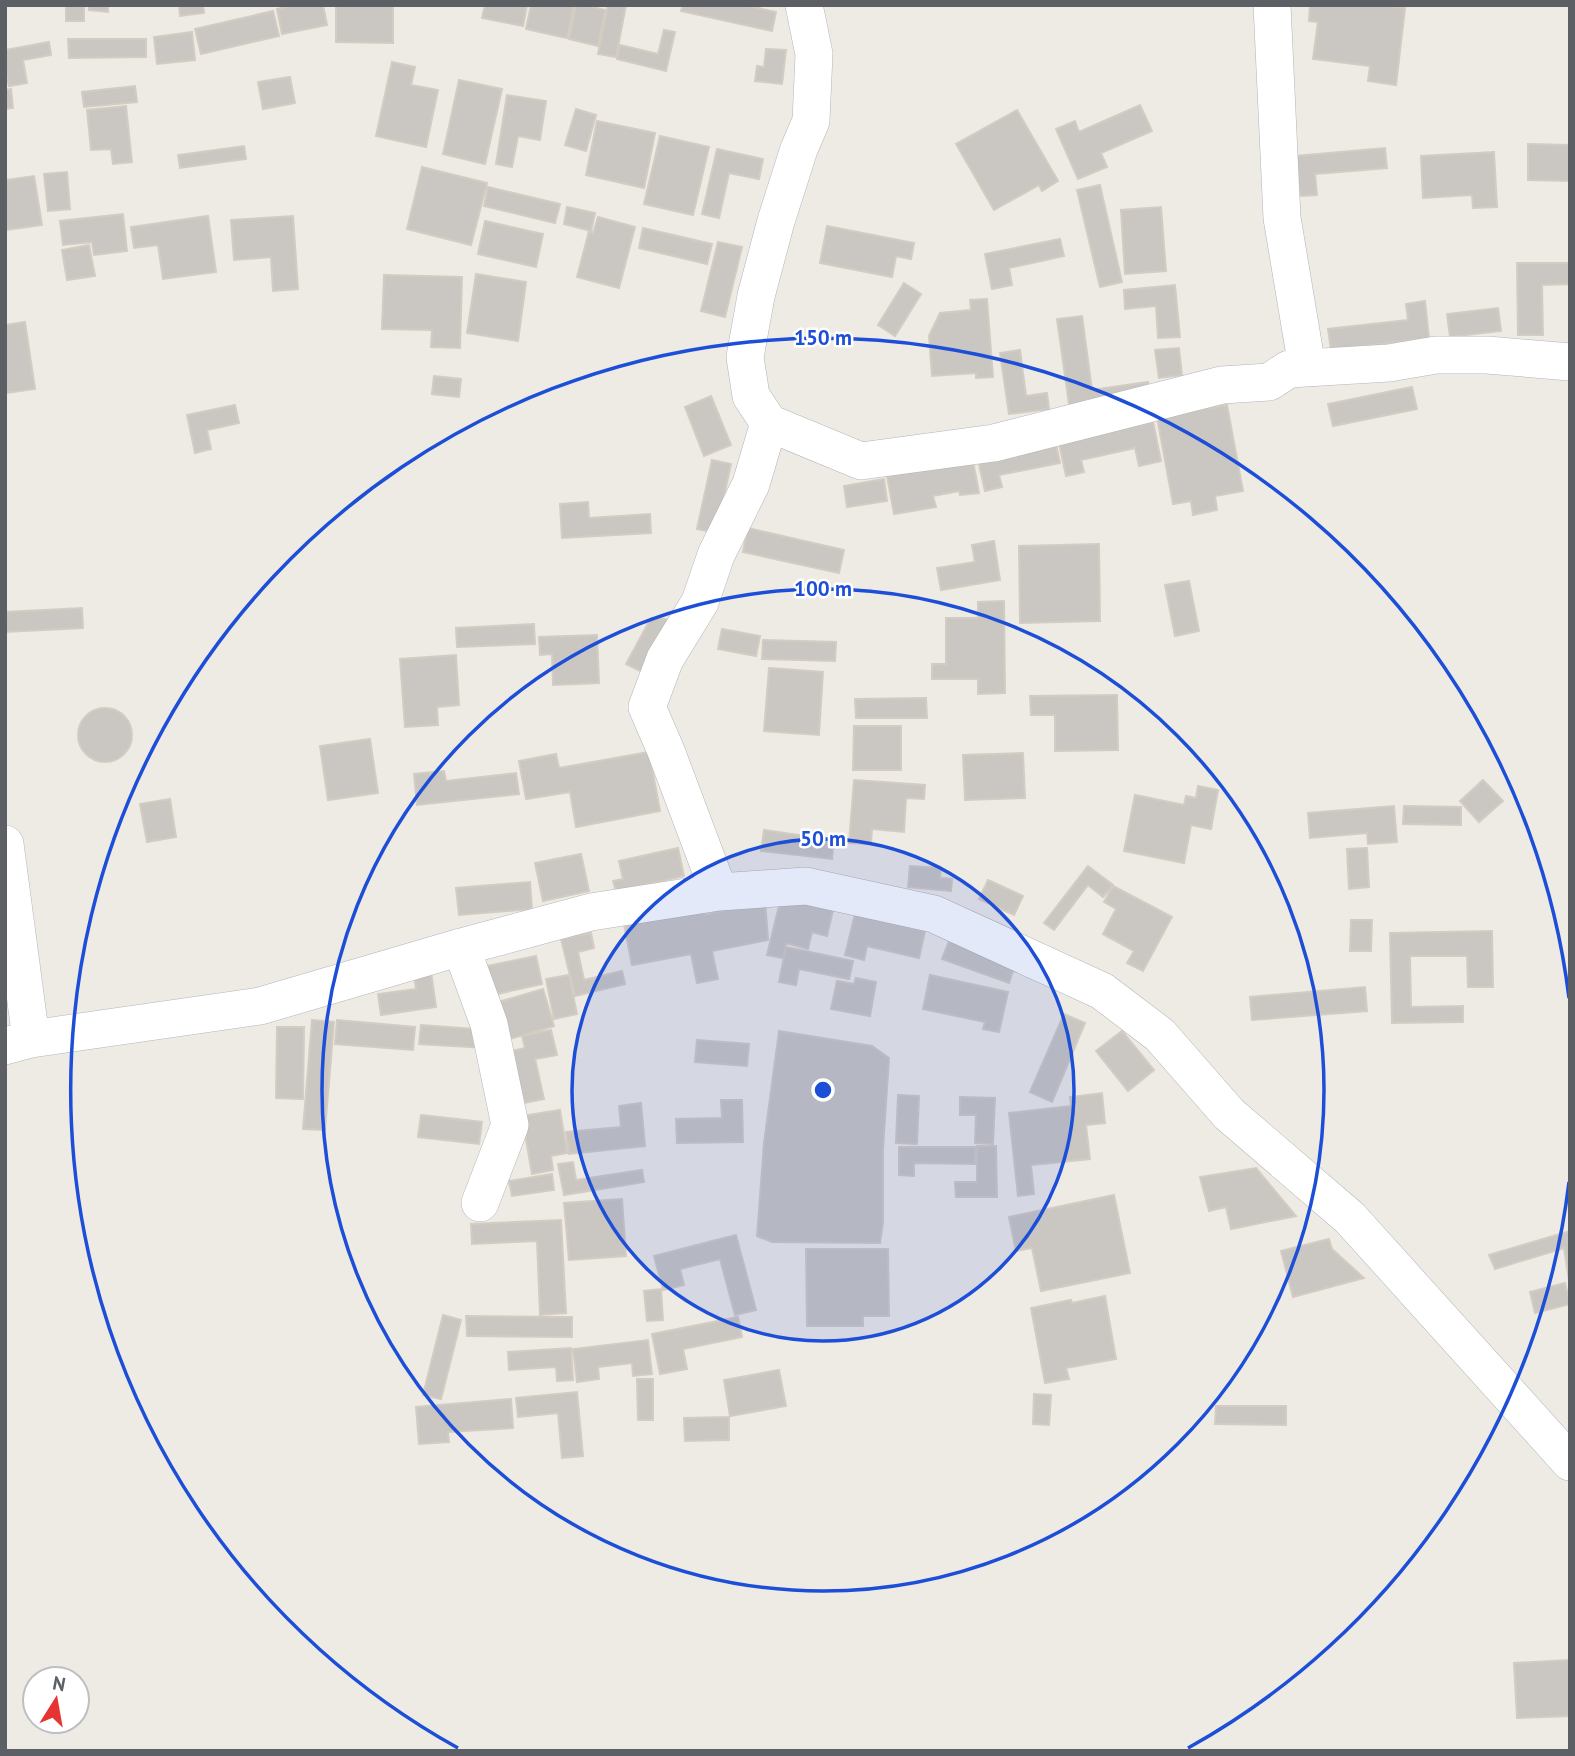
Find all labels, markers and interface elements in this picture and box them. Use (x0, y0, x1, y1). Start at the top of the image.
text: 150 m (794, 324, 852, 351)
text: 100 m (794, 575, 852, 602)
text: 50 m (800, 825, 846, 852)
centre of rings (811, 1078, 835, 1102)
north arrow (21, 1665, 91, 1735)
text: N (51, 1670, 68, 1696)

